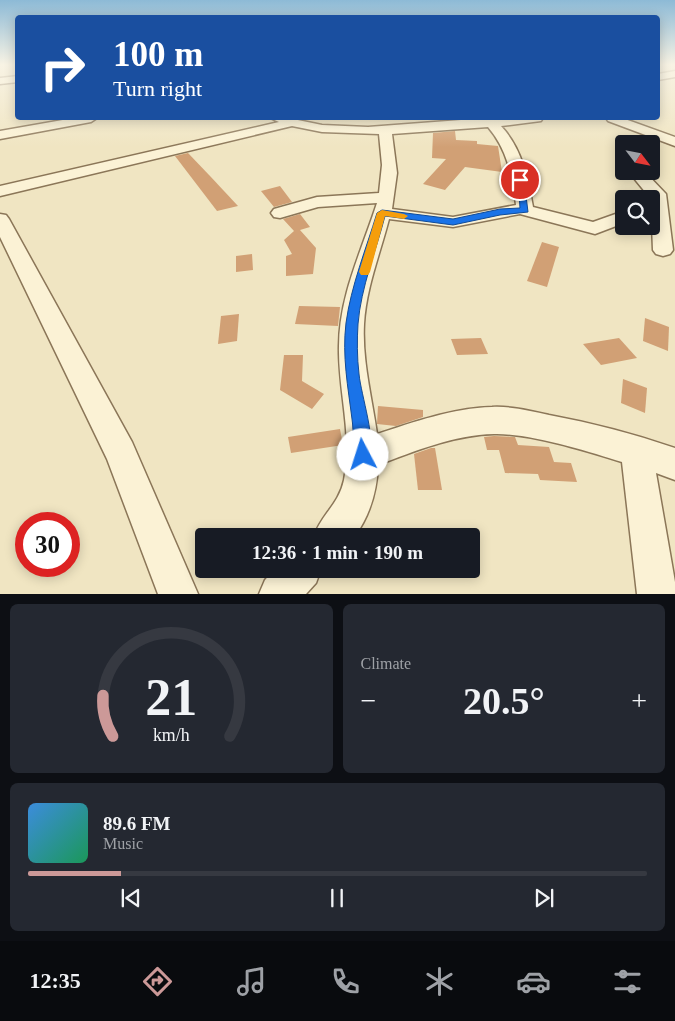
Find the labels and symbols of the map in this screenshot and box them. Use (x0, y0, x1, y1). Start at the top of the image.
north arrow (615, 135, 660, 180)
pin (499, 159, 541, 201)
position arrow (336, 428, 388, 480)
speed limit sign: 30 (15, 512, 80, 577)

